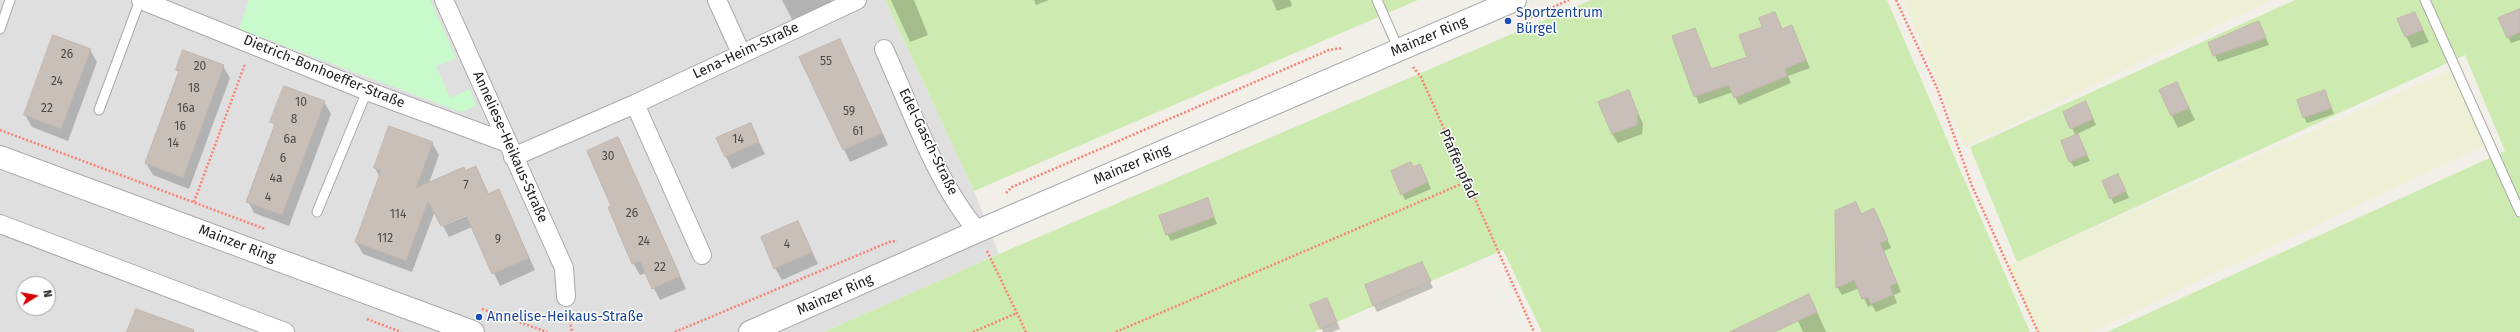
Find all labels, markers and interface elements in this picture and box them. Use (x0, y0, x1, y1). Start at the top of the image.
place label: Sportzentrum Bürgel (1516, 5, 1603, 38)
street label: Mainzer Ring (1388, 13, 1470, 61)
marker: Sportzentrum Bürgel (1503, 16, 1513, 26)
street label: Lena-Heim-Straße (690, 19, 802, 83)
street label: Dietrich-Bonhoeffer-Straße (241, 32, 407, 112)
house number: 26 (61, 48, 73, 62)
house number: 55 (820, 55, 832, 69)
house number: 20 (194, 60, 206, 74)
street label: Anneliese-Heikaus-Straße (469, 69, 551, 225)
house number: 24 (51, 75, 63, 89)
house number: 18 (188, 82, 200, 96)
street label: Edel-Gasch-Straße (895, 86, 961, 198)
house number: 10 (295, 96, 307, 110)
house number: 22 (41, 102, 53, 116)
house number: 16a (177, 102, 195, 116)
house number: 59 (843, 105, 855, 119)
house number: 8 (291, 113, 297, 127)
house number: 16 (174, 120, 186, 134)
house number: 61 (852, 125, 864, 139)
street label: Pfaffenpfad (1435, 127, 1481, 201)
house number: 6a (284, 133, 296, 147)
house number: 14 (732, 133, 744, 147)
house number: 14 (167, 137, 179, 151)
street label: Mainzer Ring (1091, 141, 1173, 189)
house number: 30 (602, 150, 614, 164)
house number: 6 (280, 152, 286, 166)
house number: 4a (270, 172, 282, 186)
house number: 7 (463, 179, 469, 193)
house number: 4 (265, 191, 271, 205)
house number: 26 (626, 207, 638, 221)
house number: 114 (390, 208, 406, 222)
street label: Mainzer Ring (196, 222, 278, 266)
house number: 112 (377, 232, 393, 246)
house number: 9 (495, 233, 501, 247)
house number: 24 (638, 235, 650, 249)
house number: 4 (784, 238, 790, 252)
house number: 22 (654, 261, 666, 275)
street label: Mainzer Ring (794, 271, 876, 319)
north arrow (16, 276, 56, 316)
text: N (40, 289, 54, 299)
place label: Annelise-Heikaus-Straße (487, 309, 643, 325)
marker: Annelise-Heikaus-Straße (474, 312, 484, 322)

